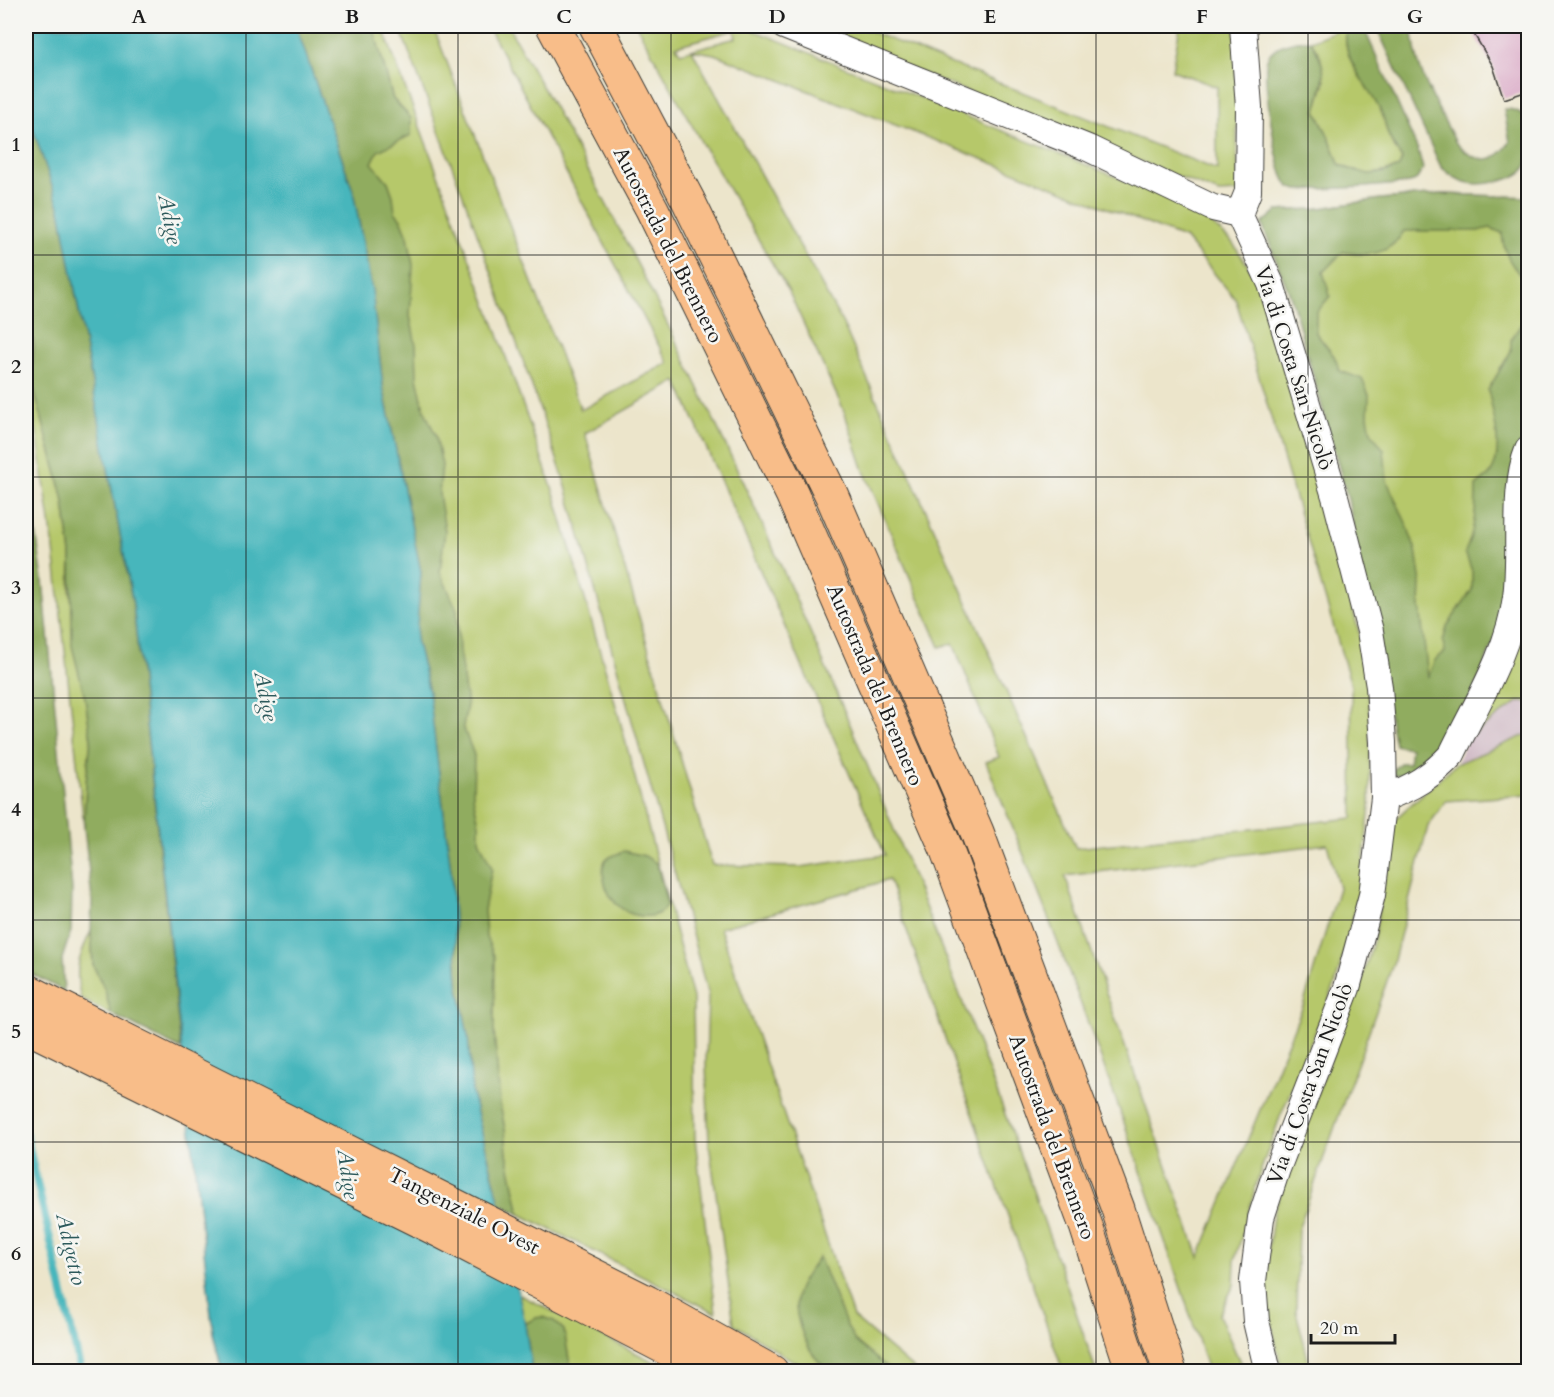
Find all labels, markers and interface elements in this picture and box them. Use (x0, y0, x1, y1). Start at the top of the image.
text: A (131, 3, 147, 30)
text: B (345, 3, 359, 30)
text: C (556, 3, 572, 30)
text: D (768, 3, 786, 30)
text: E (984, 3, 996, 30)
text: F (1196, 3, 1208, 30)
text: G (1407, 3, 1423, 30)
text: 1 (11, 131, 21, 158)
street label: Autostrada del Brennero (606, 142, 730, 348)
water label: Adige (150, 190, 190, 247)
street label: Via di Costa San Nicolò (1247, 262, 1341, 474)
text: 2 (11, 353, 21, 380)
text: 3 (11, 574, 21, 601)
street label: Autostrada del Brennero (819, 580, 931, 790)
water label: Adige (246, 667, 286, 724)
text: 4 (11, 796, 21, 823)
street label: Via di Costa San Nicolò (1260, 979, 1360, 1189)
text: 5 (11, 1018, 21, 1045)
street label: Autostrada del Brennero (1001, 1030, 1103, 1244)
water label: Adige (329, 1146, 366, 1202)
street label: Tangenziale Ovest (383, 1160, 545, 1262)
water label: Adigetto (48, 1209, 94, 1288)
text: 6 (11, 1240, 21, 1267)
scale bar (1311, 1307, 1395, 1345)
text: 20 m (1320, 1316, 1359, 1341)

